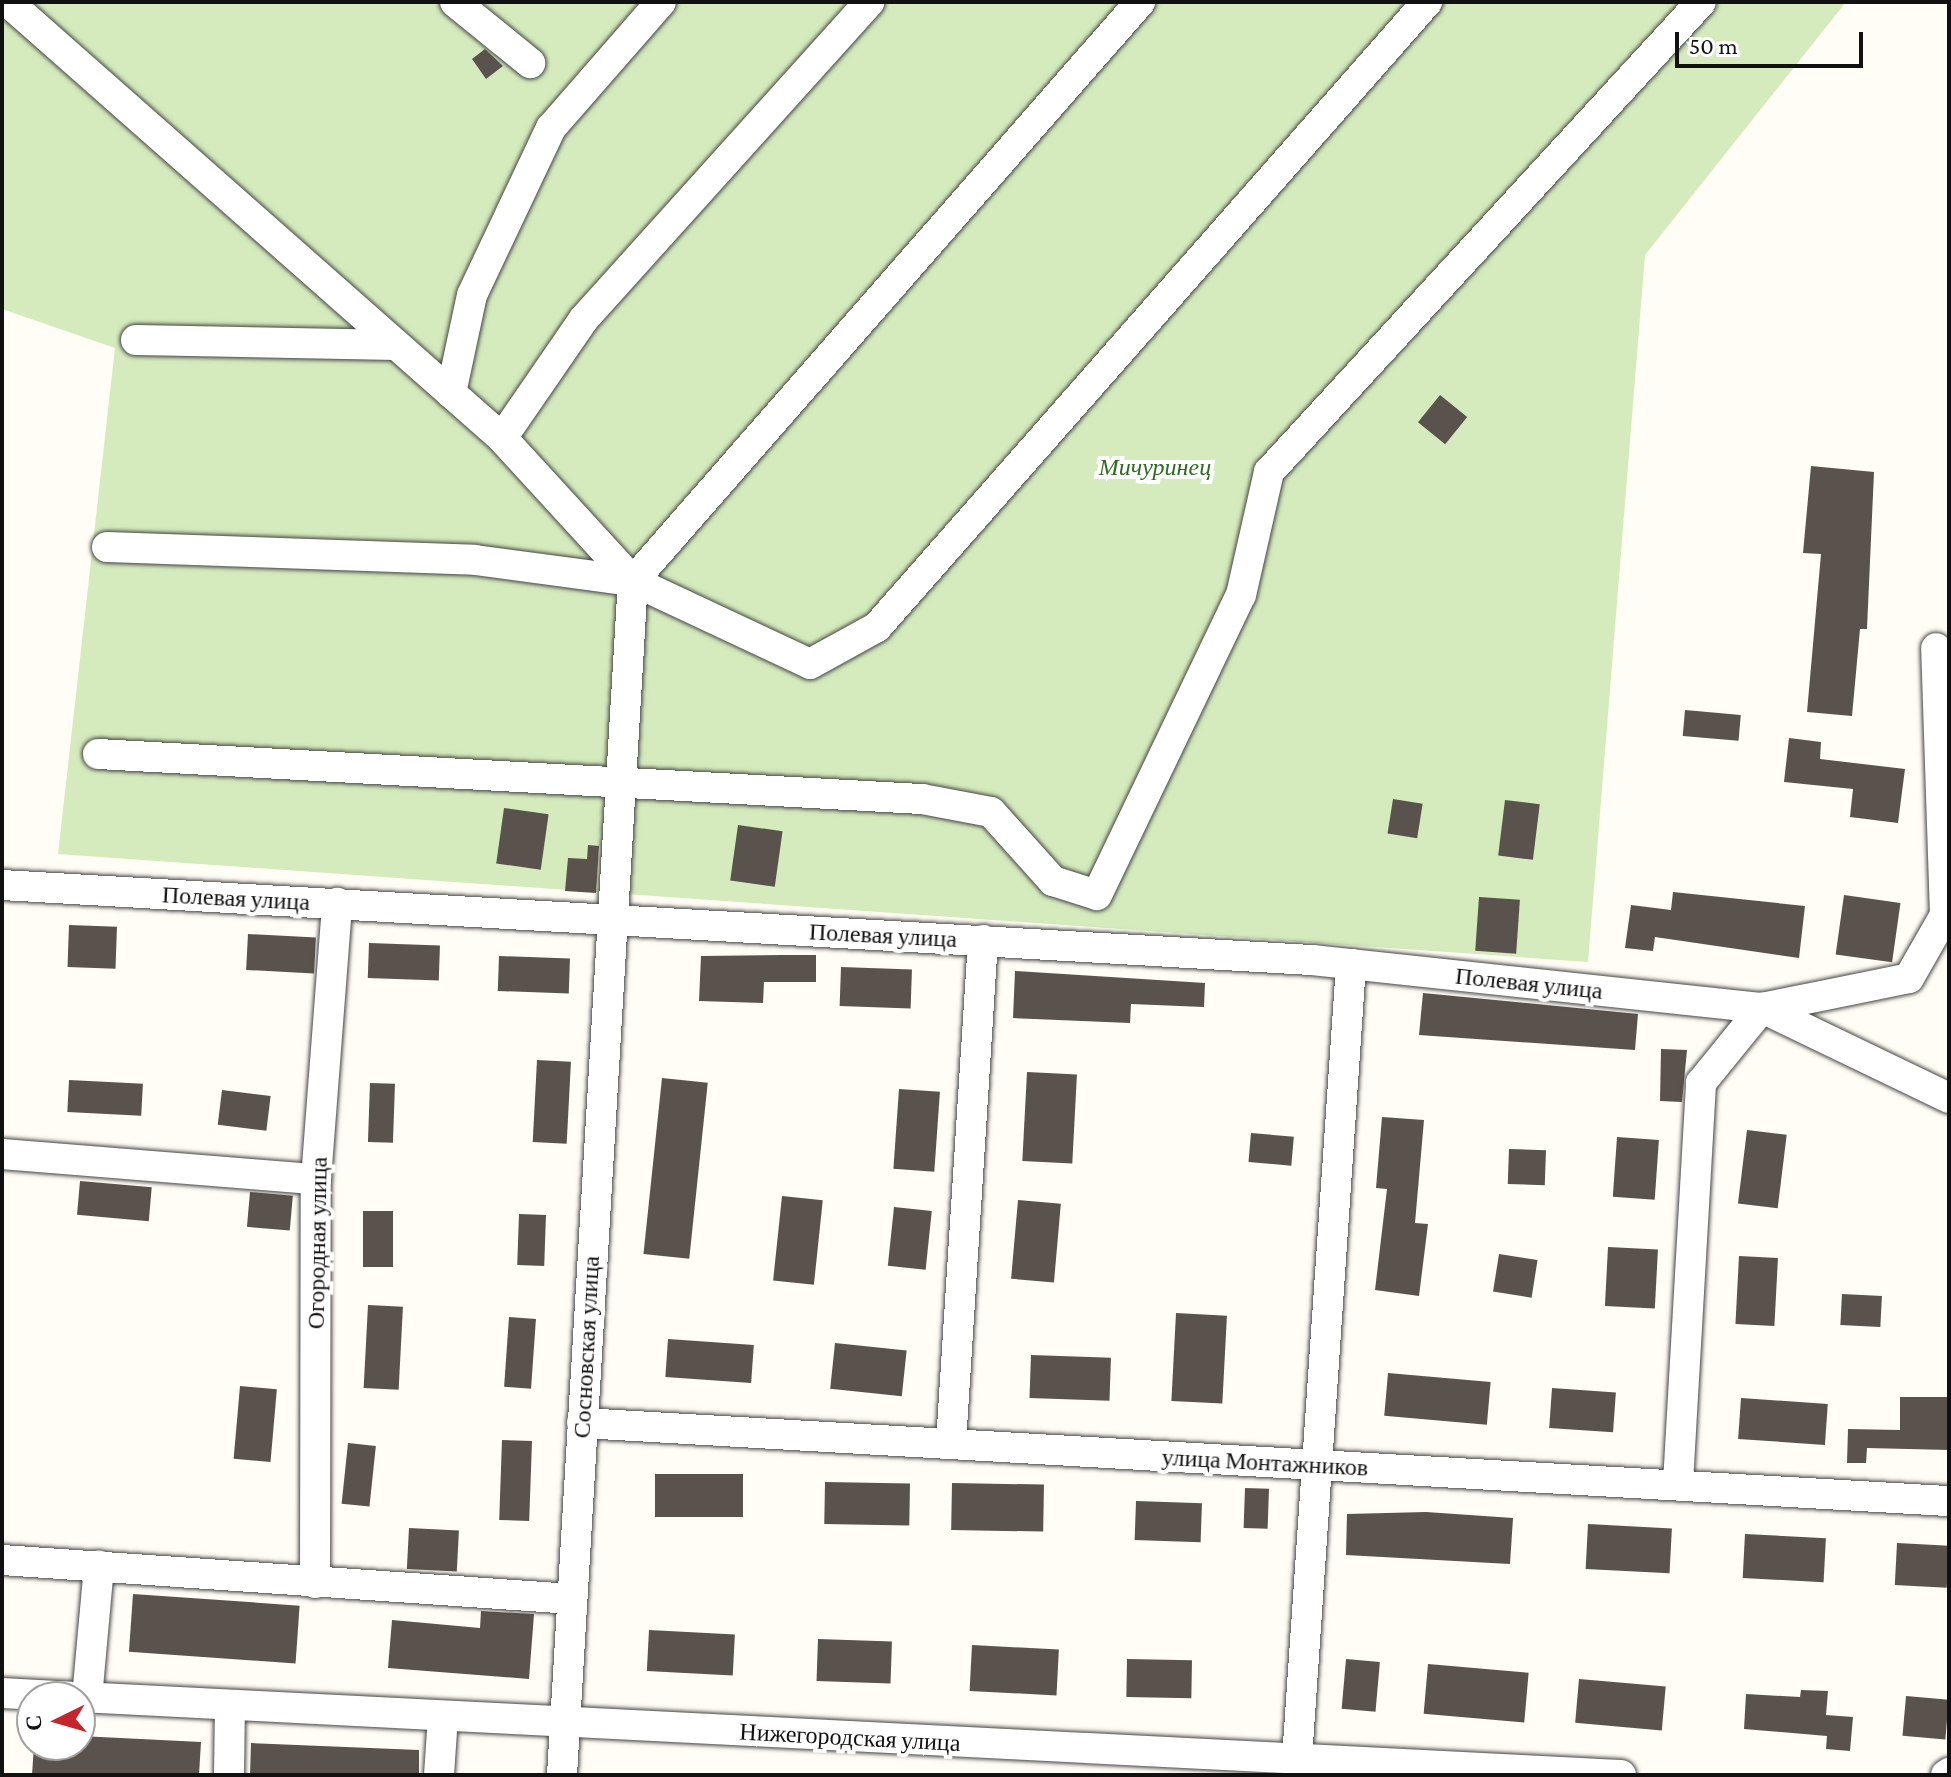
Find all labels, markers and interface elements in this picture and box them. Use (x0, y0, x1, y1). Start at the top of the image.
scale bar (1679, 16, 1867, 66)
text: 50 m (1689, 32, 1738, 59)
park label: Мичуринец (1099, 453, 1211, 481)
street label: Полевая улица (161, 880, 311, 916)
street label: Полевая улица (808, 917, 958, 953)
street label: Полевая улица (1454, 961, 1604, 1005)
street label: Огородная улица (301, 1157, 333, 1329)
street label: Сосновская улица (567, 1255, 605, 1439)
street label: улица Монтажников (1161, 1442, 1369, 1482)
north arrow (16, 1681, 96, 1761)
text: С (20, 1714, 47, 1732)
street label: Нижегородская улица (739, 1717, 961, 1757)

